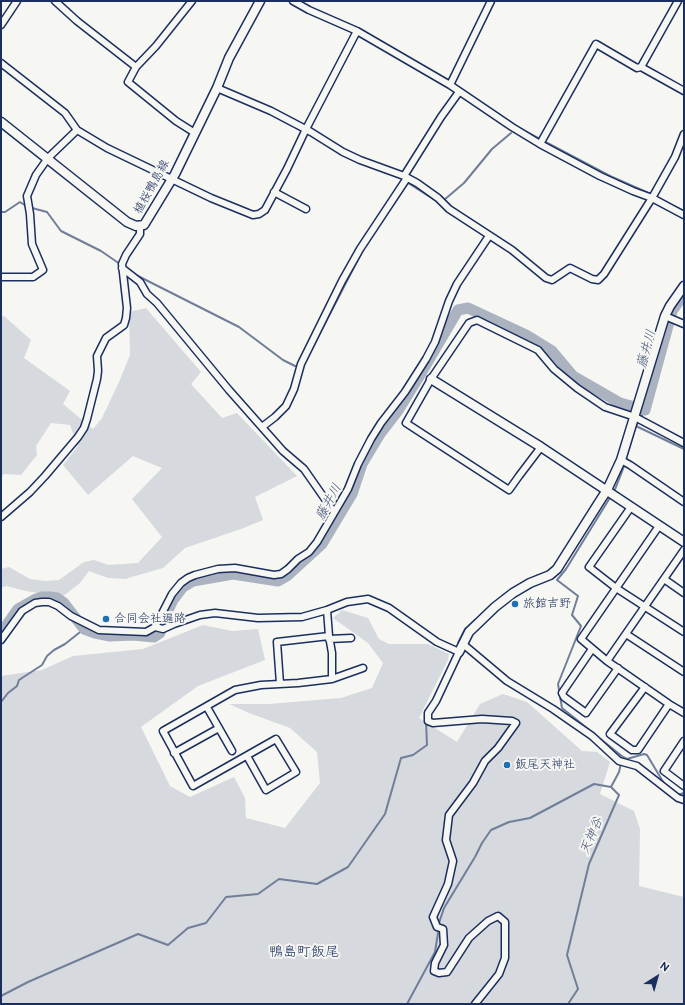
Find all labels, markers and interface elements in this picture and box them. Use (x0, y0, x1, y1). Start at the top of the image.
street label: 植桜鴨島線 (131, 157, 173, 217)
water label: 藤井川 (634, 328, 660, 370)
water label: 藤井川 (313, 481, 345, 523)
place label: 旅館吉野 (523, 597, 571, 611)
marker: 旅館吉野 (510, 599, 520, 609)
place label: 合同会社遍路 (114, 612, 186, 626)
marker: 合同会社遍路 (101, 614, 111, 624)
place label: 飯尾天神社 (515, 758, 575, 772)
marker: 飯尾天神社 (502, 760, 512, 770)
water label: 天神谷 (577, 815, 607, 857)
district label: 鴨島町飯尾 (269, 944, 339, 960)
north arrow (637, 957, 677, 997)
text: N (657, 959, 672, 975)

